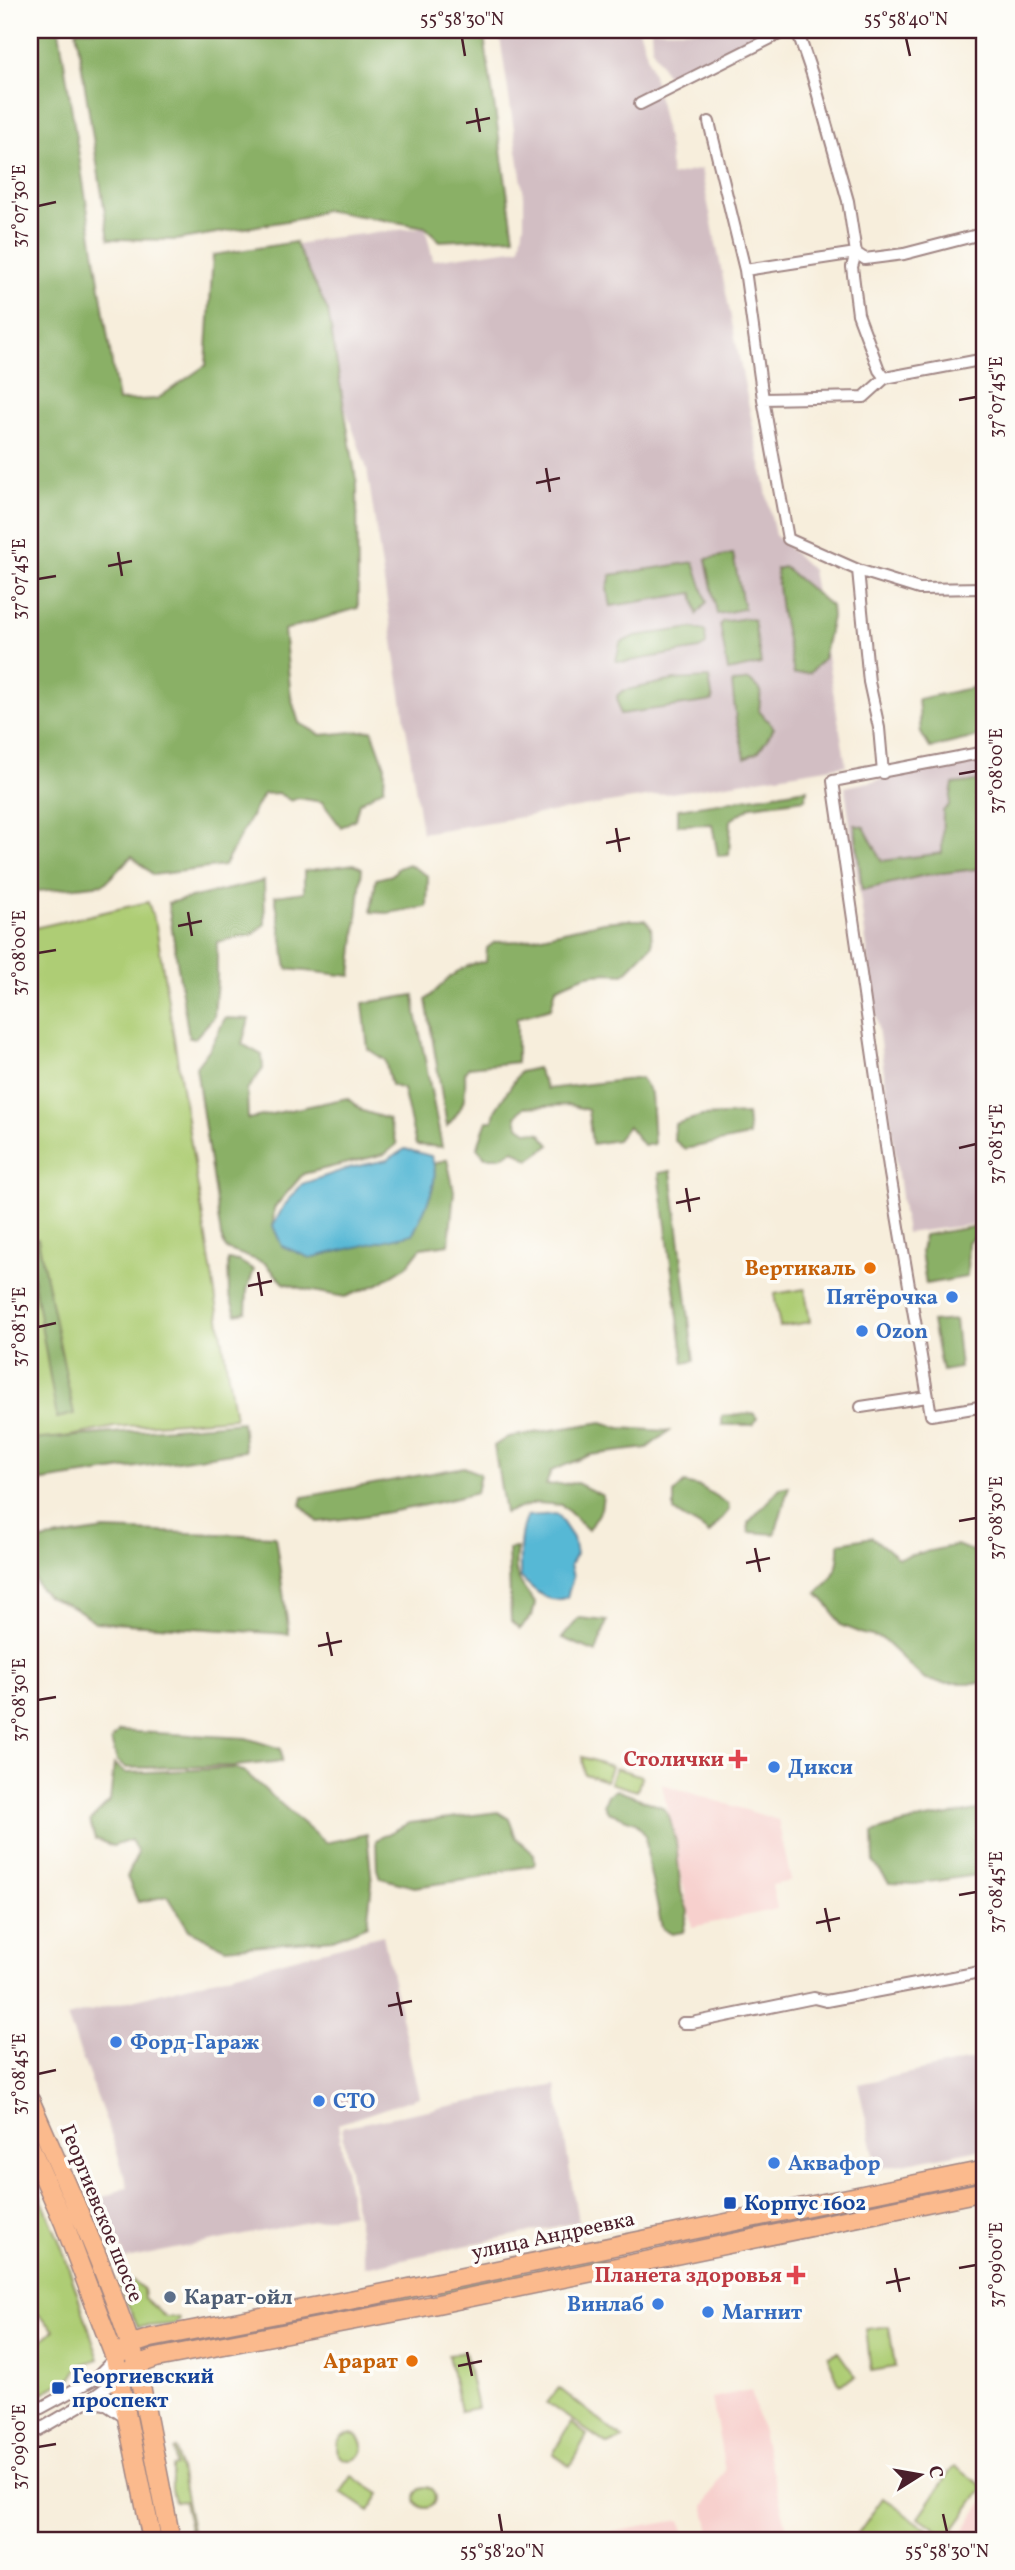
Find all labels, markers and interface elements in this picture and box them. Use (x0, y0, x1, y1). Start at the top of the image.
text: 55°58'30"N (420, 8, 504, 33)
text: 55°58'40"N (864, 8, 948, 33)
text: 37°07'30"E (8, 164, 33, 248)
text: 37°07'45"E (985, 356, 1010, 438)
text: 37°07'45"E (8, 538, 33, 620)
text: 37°08'00"E (985, 728, 1010, 814)
text: 37°08'00"E (8, 910, 33, 996)
text: 37°08'15"E (985, 1104, 1010, 1184)
place label: Вертикаль (745, 1255, 856, 1284)
marker: Вертикаль (862, 1260, 878, 1276)
place label: Пятёрочка (826, 1284, 938, 1313)
text: 37°08'15"E (8, 1287, 33, 1367)
marker: Пятёрочка (944, 1289, 960, 1305)
place label: Ozon (876, 1318, 928, 1347)
marker: Ozon (854, 1323, 870, 1339)
text: 37°08'30"E (985, 1476, 1010, 1560)
text: 37°08'30"E (8, 1658, 33, 1742)
place label: Столички (623, 1746, 724, 1775)
marker: Столички (730, 1751, 746, 1767)
place label: Дикси (788, 1754, 853, 1783)
marker: Дикси (766, 1759, 782, 1775)
text: 37°08'45"E (985, 1851, 1010, 1933)
place label: Форд-Гараж (130, 2029, 259, 2058)
text: 37°08'45"E (8, 2033, 33, 2115)
marker: Форд-Гараж (108, 2034, 124, 2050)
place label: СТО (333, 2088, 376, 2117)
marker: СТО (311, 2093, 327, 2109)
street label: Георгиевское шоссе (52, 2121, 149, 2307)
place label: Аквафор (788, 2150, 881, 2179)
marker: Аквафор (766, 2155, 782, 2171)
place label: Корпус 1602 (744, 2190, 866, 2219)
marker: Корпус 1602 (722, 2195, 738, 2211)
street label: улица Андреевка (469, 2205, 638, 2268)
text: 37°09'00"E (985, 2222, 1010, 2308)
place label: Планета здоровья (594, 2262, 782, 2291)
marker: Планета здоровья (788, 2267, 804, 2283)
place label: Карат-ойл (184, 2284, 292, 2313)
marker: Карат-ойл (162, 2289, 178, 2305)
place label: Винлаб (567, 2291, 644, 2320)
marker: Винлаб (650, 2296, 666, 2312)
place label: Магнит (722, 2299, 803, 2328)
marker: Магнит (700, 2304, 716, 2320)
place label: Арарат (323, 2348, 398, 2377)
marker: Арарат (404, 2353, 420, 2369)
place label: Георгиевский проспект (72, 2363, 214, 2416)
marker: Георгиевский проспект (50, 2380, 66, 2396)
text: 37°09'00"E (8, 2404, 33, 2490)
north arrow (886, 2440, 956, 2510)
text: С (921, 2464, 949, 2481)
text: 55°58'20"N (460, 2540, 544, 2565)
text: 55°58'30"N (905, 2540, 989, 2565)

